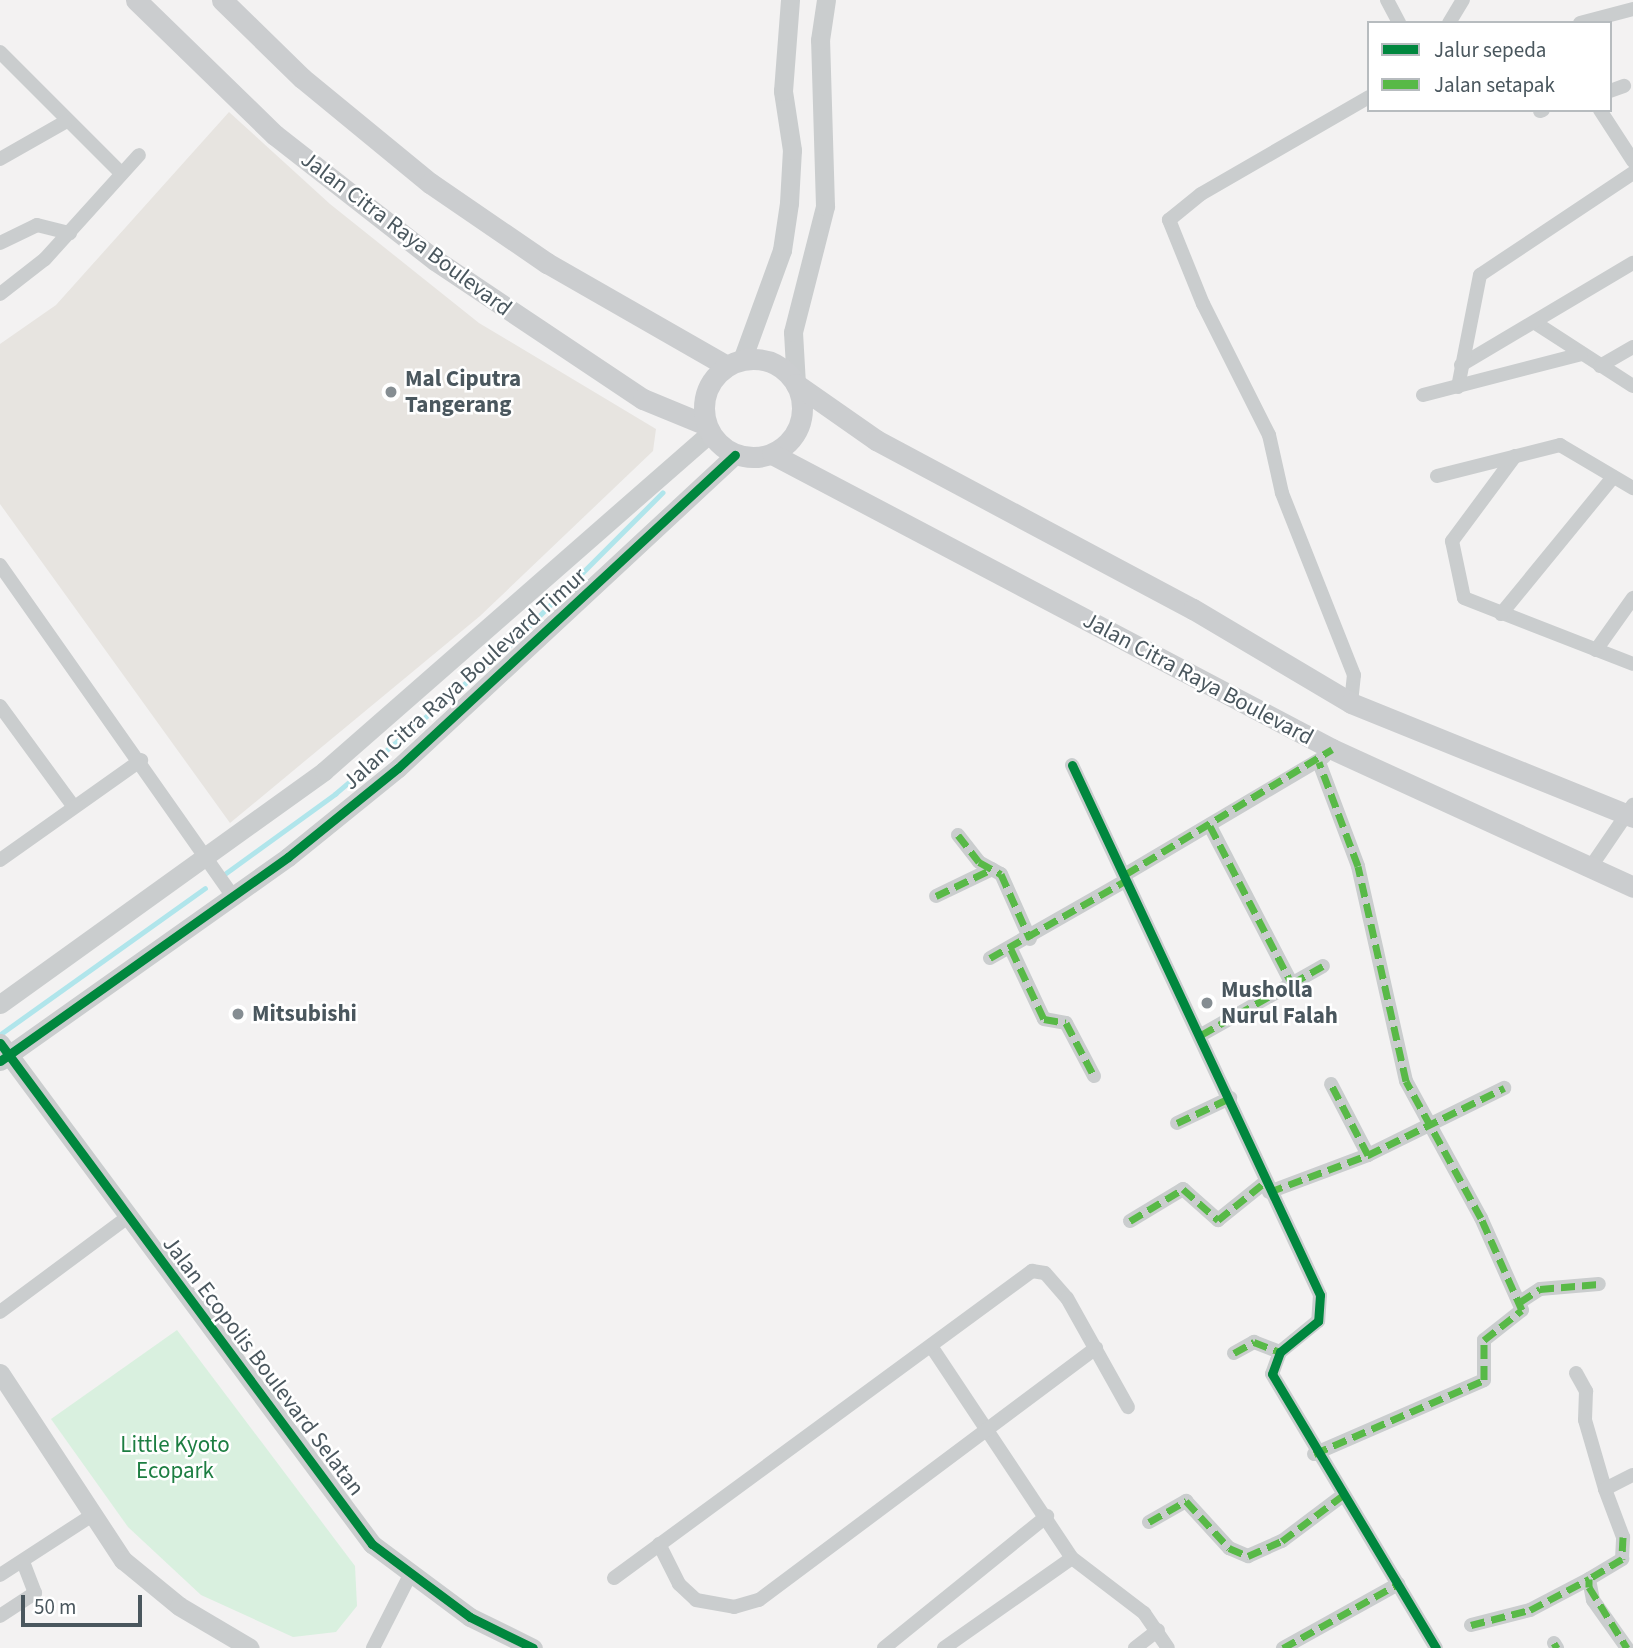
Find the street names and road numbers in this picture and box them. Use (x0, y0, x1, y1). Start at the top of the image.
street label: Jalan Citra Raya Boulevard (295, 146, 517, 322)
street label: Jalan Citra Raya Boulevard Timur (337, 562, 593, 796)
street label: Jalan Citra Raya Boulevard (1078, 607, 1318, 751)
street label: Jalan Ecopolis Boulevard Selatan (156, 1231, 370, 1501)

